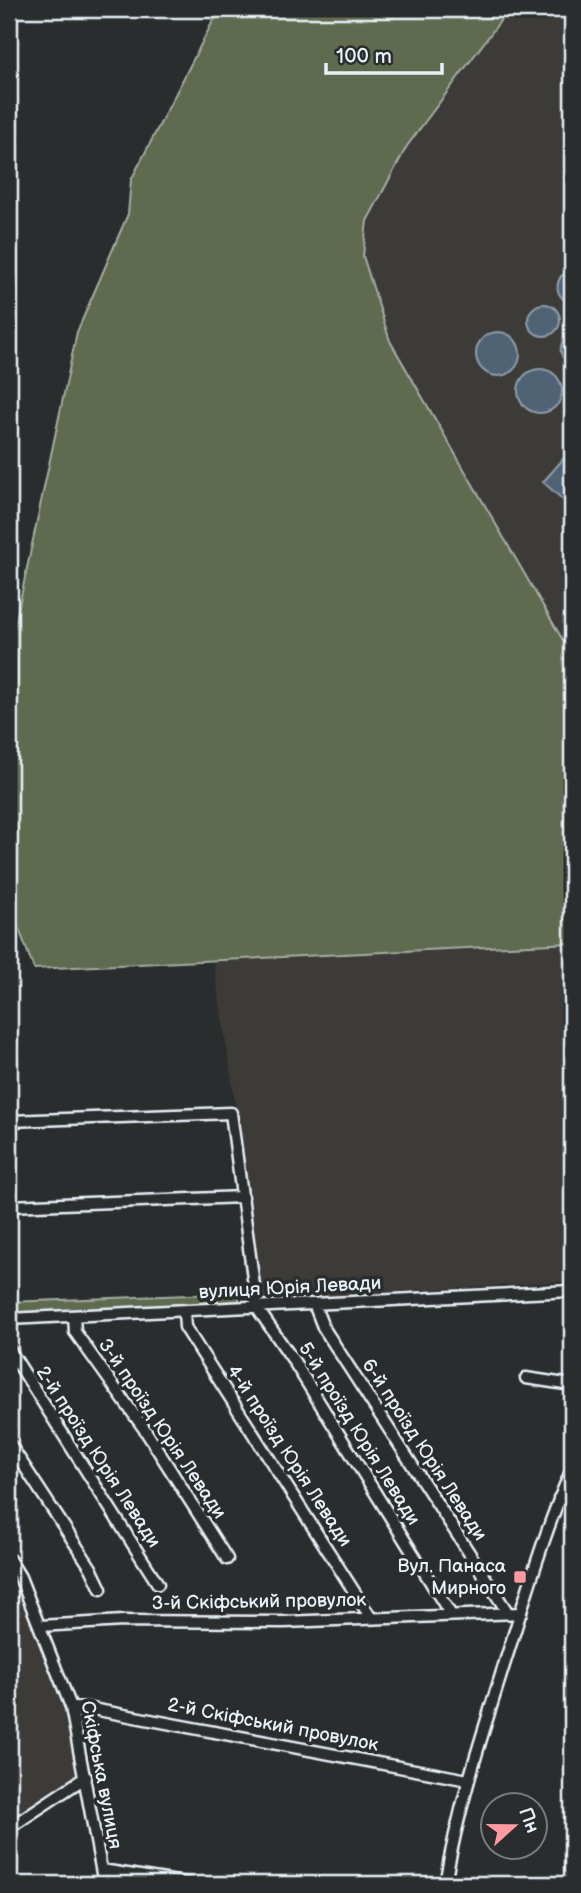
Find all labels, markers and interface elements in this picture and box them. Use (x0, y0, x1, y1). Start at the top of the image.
scale bar (326, 32, 441, 76)
text: 100 m (336, 44, 392, 69)
street label: вулиця Юрія Левади (198, 1272, 382, 1304)
street label: 3-й проїзд Юрія Левади (93, 1335, 231, 1523)
street label: 5-й проїзд Юрія Левади (293, 1338, 425, 1530)
street label: 6-й проїзд Юрія Левади (357, 1355, 491, 1545)
street label: 4-й проїзд Юрія Левади (222, 1361, 356, 1551)
street label: 2-й проїзд Юрія Левади (31, 1362, 165, 1552)
place label: Вул. Панаса Мирного (398, 1555, 506, 1600)
marker: Вул. Панаса Мирного (512, 1569, 528, 1585)
street label: 3-й Скіфський провулок (151, 1589, 367, 1615)
street label: 2-й Скіфський провулок (166, 1693, 380, 1757)
street label: Скіфська вулиця (75, 1699, 127, 1851)
north arrow (480, 1792, 550, 1862)
text: Пн (513, 1805, 544, 1836)

